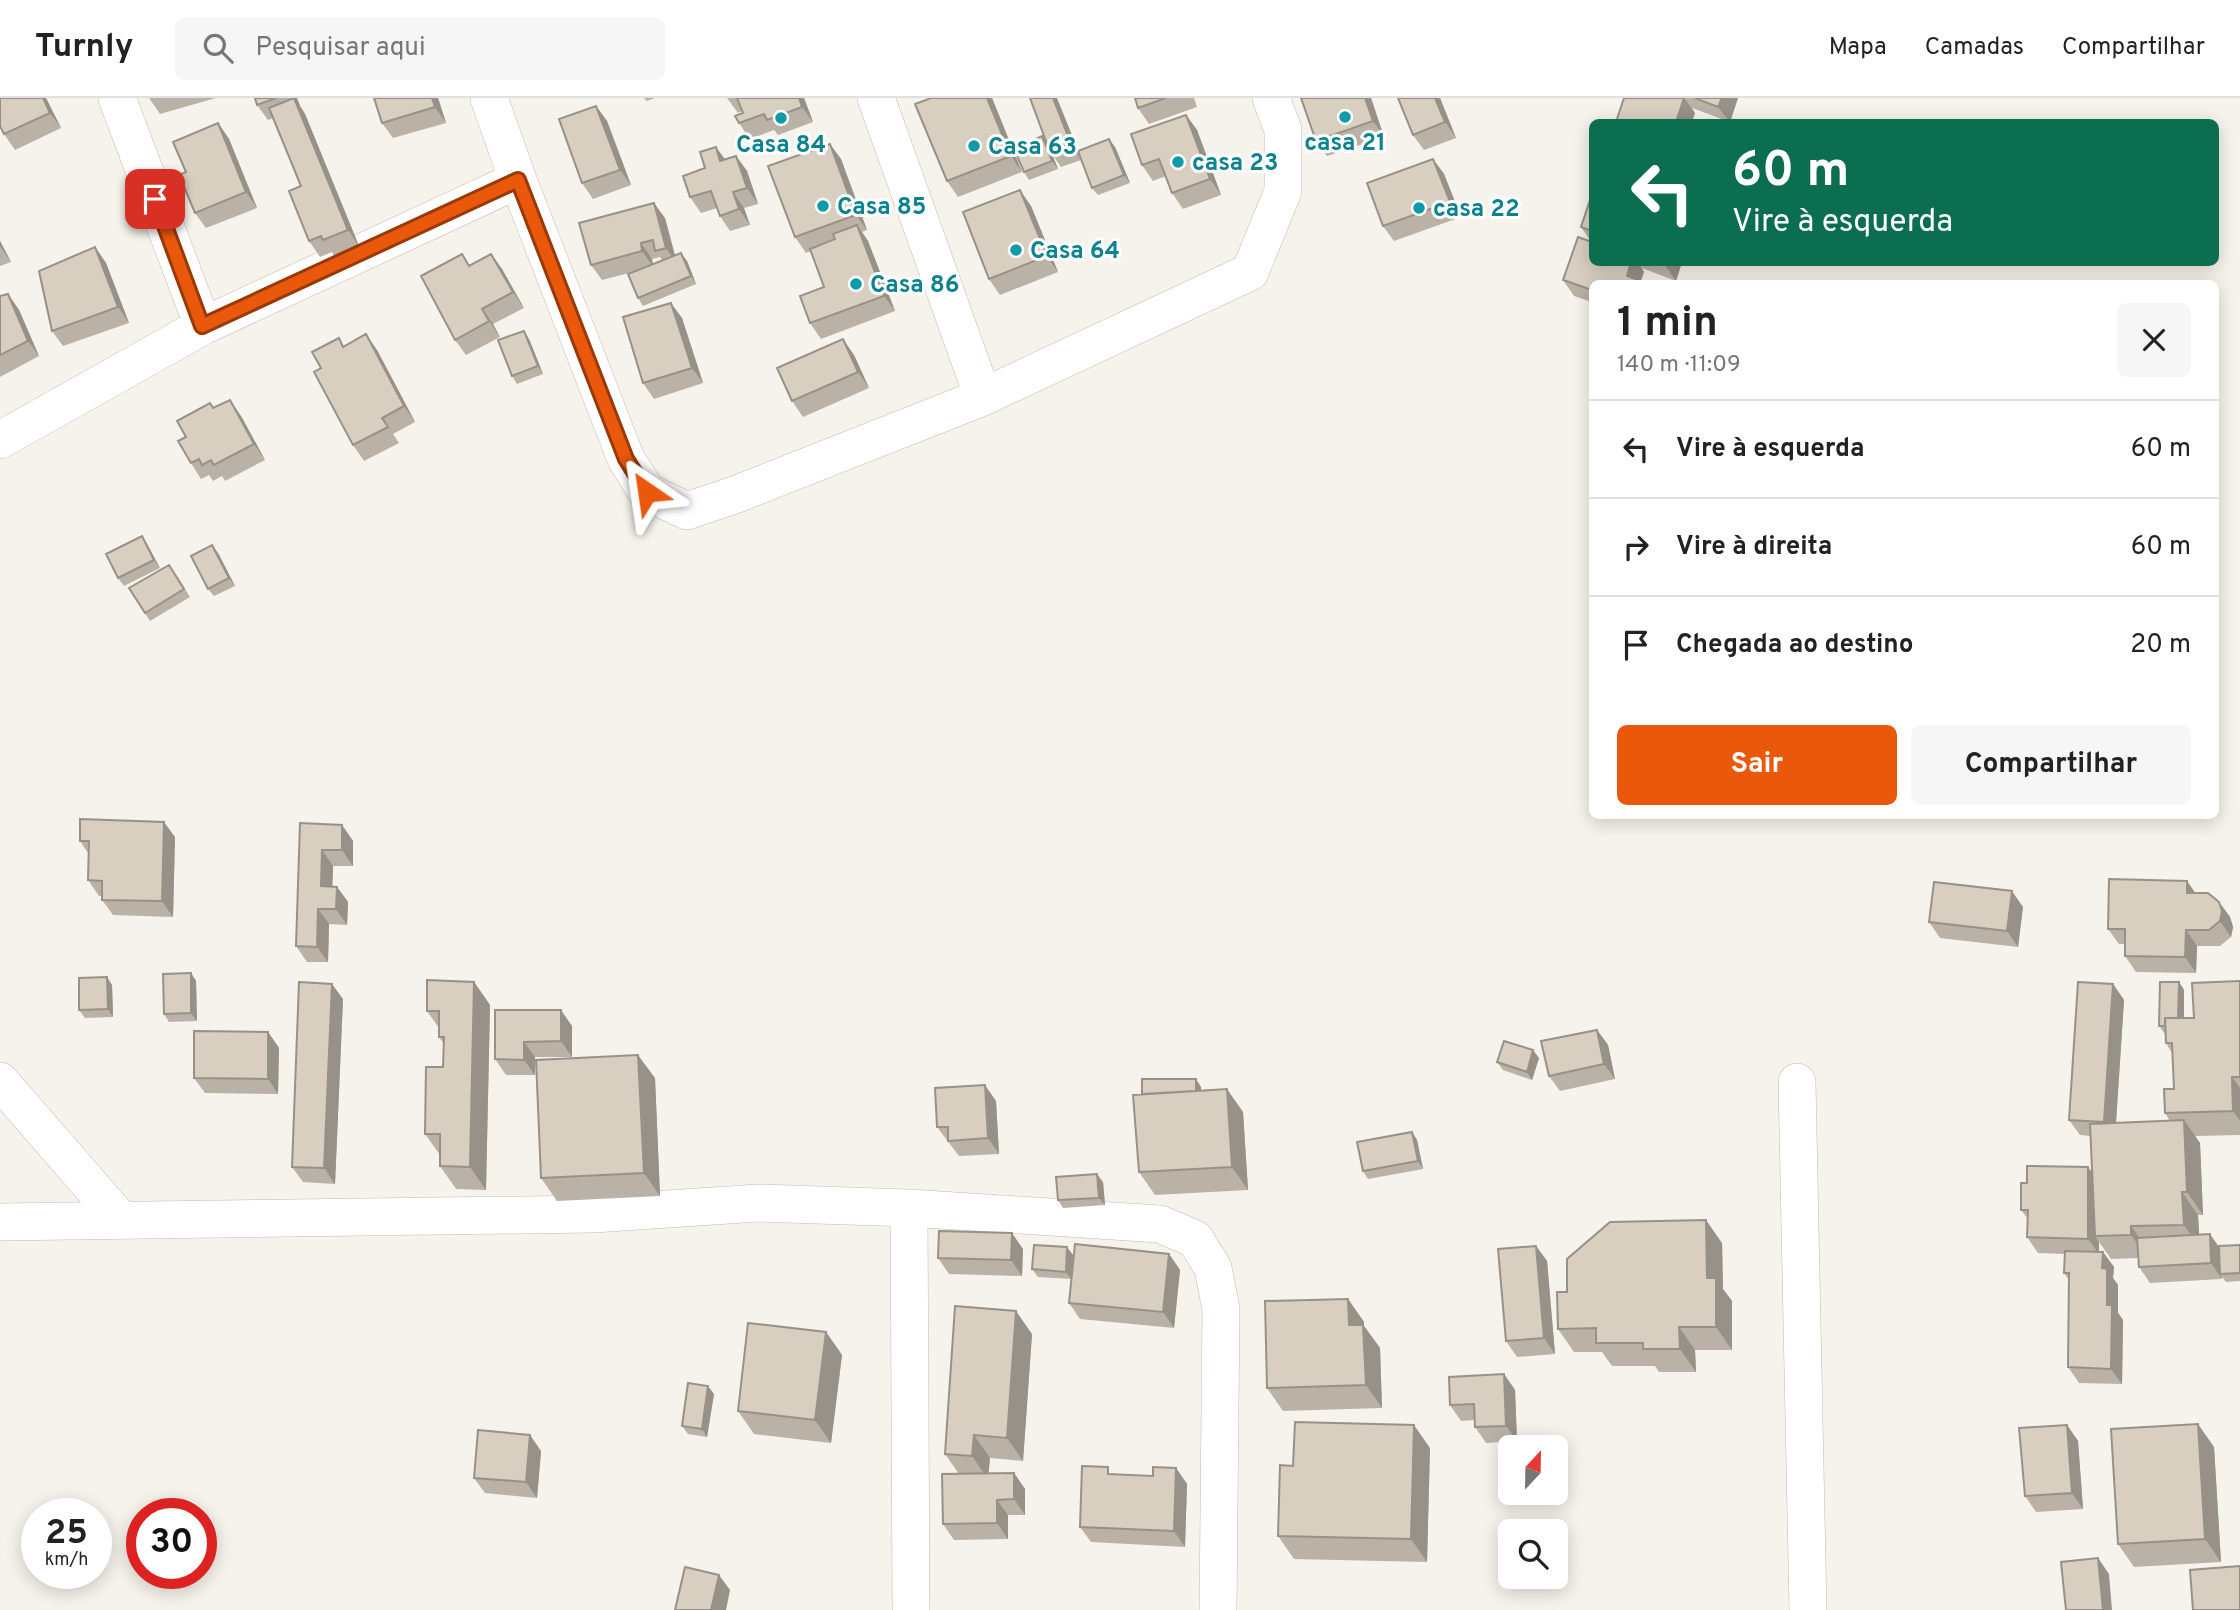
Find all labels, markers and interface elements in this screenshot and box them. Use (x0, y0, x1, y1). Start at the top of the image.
search box (175, 17, 665, 80)
text: Turnly (35, 27, 133, 69)
icon: search (199, 29, 237, 67)
text: Pesquisar aqui (255, 32, 426, 65)
text: Mapa (1829, 33, 1887, 63)
text: Camadas (1925, 33, 2024, 63)
text: Compartilhar (2062, 33, 2205, 63)
marker: casa 21 (1337, 109, 1353, 125)
marker: Casa 84 (773, 110, 789, 126)
place label: casa 21 (1304, 129, 1386, 159)
place label: Casa 84 (736, 131, 826, 161)
place label: Casa 63 (988, 133, 1077, 163)
marker: Casa 63 (966, 138, 982, 154)
text: 60 m (1732, 142, 1850, 204)
icon: left (1617, 147, 1708, 238)
place label: casa 23 (1192, 149, 1278, 179)
marker: casa 23 (1170, 154, 1186, 170)
pin (125, 169, 185, 229)
icon: arrive (136, 180, 174, 218)
place label: Casa 85 (837, 193, 926, 223)
place label: casa 22 (1433, 195, 1520, 225)
marker: Casa 85 (815, 198, 831, 214)
marker: casa 22 (1411, 200, 1427, 216)
text: Vire à esquerda (1732, 203, 1953, 243)
place label: Casa 64 (1030, 237, 1120, 267)
marker: Casa 64 (1008, 242, 1024, 258)
place label: Casa 86 (870, 271, 960, 301)
marker: Casa 86 (848, 276, 864, 292)
text: 1 min (1617, 298, 1718, 351)
button: close (2117, 303, 2191, 377)
text: 140 m · 11:09 (1617, 351, 1741, 380)
icon: left (1617, 430, 1655, 468)
text: Vire à esquerda (1676, 433, 1864, 466)
text: 60 m (2131, 433, 2191, 466)
position arrow (610, 455, 684, 529)
icon: right (1617, 528, 1655, 566)
text: Vire à direita (1676, 531, 1832, 564)
text: 60 m (2131, 531, 2191, 564)
icon: arrive (1617, 626, 1655, 664)
text: Chegada ao destino (1676, 629, 1913, 662)
text: 20 m (2130, 629, 2191, 662)
button: Sair (1617, 725, 1897, 805)
button: Compartilhar (1911, 725, 2191, 805)
north arrow (1498, 1435, 1568, 1505)
map controls (1498, 1435, 1568, 1589)
speed limit sign: 30 (126, 1498, 217, 1589)
text: 25 (45, 1512, 88, 1556)
button: search (1498, 1519, 1568, 1589)
text: km/h (45, 1549, 88, 1572)

